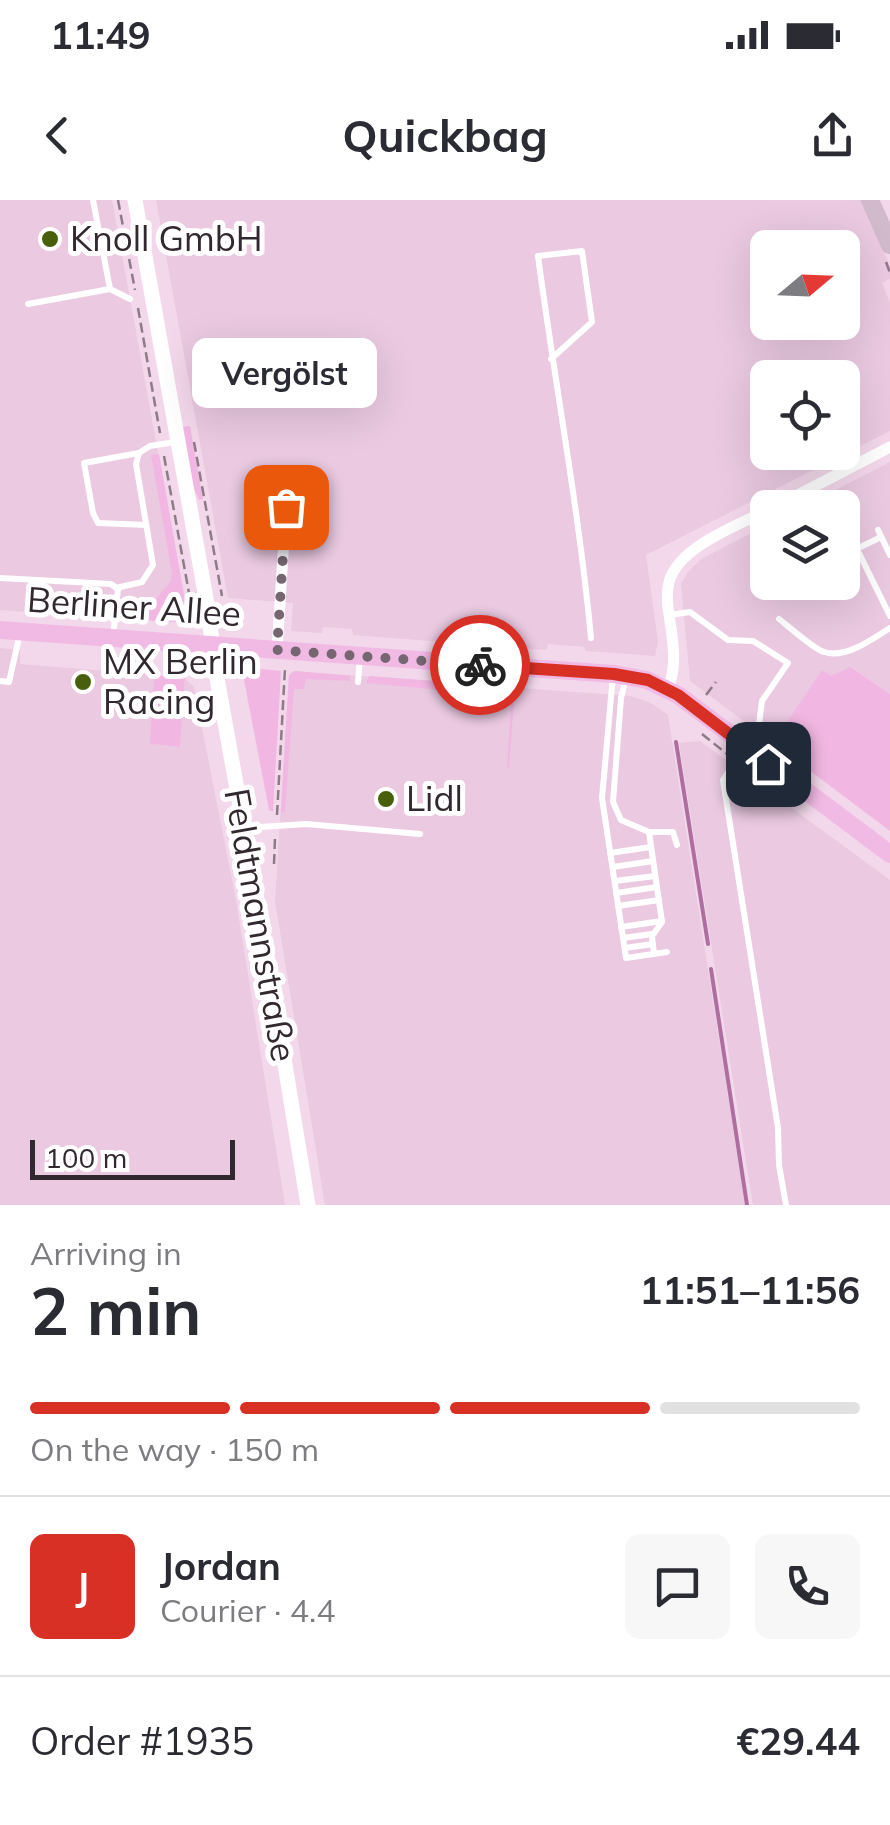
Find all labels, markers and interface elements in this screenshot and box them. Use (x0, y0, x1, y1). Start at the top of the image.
text: 11:49 (50, 11, 151, 59)
text: Quickbag (342, 107, 548, 163)
icon: back (30, 108, 85, 163)
icon: share (805, 108, 860, 163)
place label: Knoll GmbH (70, 216, 263, 260)
marker: Knoll GmbH (39, 228, 61, 250)
north arrow (750, 230, 860, 340)
map controls (750, 230, 860, 600)
callout: Vergölst (194, 337, 378, 407)
text: Vergölst (221, 353, 348, 393)
button: locate (750, 360, 860, 470)
pin (244, 465, 329, 550)
icon: bag (259, 480, 314, 535)
button: layers (750, 490, 860, 600)
street label: Berliner Allee (26, 577, 242, 635)
courier (430, 615, 530, 715)
icon: bike (453, 638, 508, 693)
place label: MX Berlin Racing (103, 639, 258, 723)
marker: MX Berlin Racing (72, 671, 94, 693)
pin (726, 722, 811, 807)
icon: home (741, 737, 796, 792)
place label: Lidl (406, 776, 463, 820)
street label: Feldtmannstraße (215, 785, 307, 1065)
marker: Lidl (375, 788, 397, 810)
scale bar (30, 1135, 235, 1180)
text: 100 m (45, 1140, 127, 1175)
text: Arriving in (30, 1233, 182, 1273)
text: 11:51–11:56 (640, 1266, 860, 1314)
text: 2 min (30, 1270, 201, 1351)
text: On the way · 150 m (30, 1429, 319, 1469)
button: chat (625, 1534, 730, 1639)
button: phone (755, 1534, 860, 1639)
text: Jordan (160, 1542, 281, 1590)
text: J (76, 1562, 89, 1610)
text: Courier · 4.4 (160, 1590, 336, 1630)
text: Order #1935 (30, 1717, 254, 1765)
text: €29.44 (737, 1717, 860, 1765)

